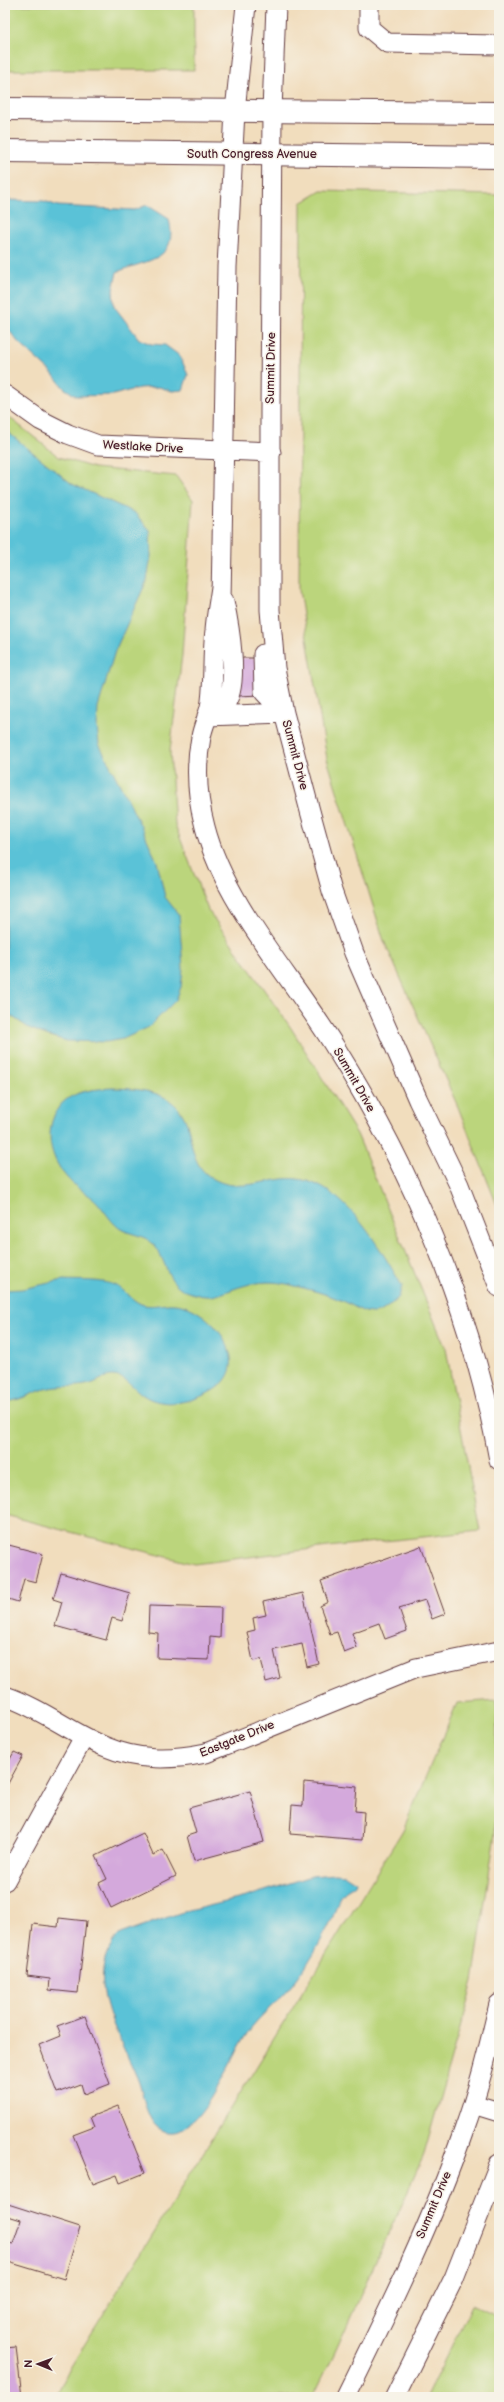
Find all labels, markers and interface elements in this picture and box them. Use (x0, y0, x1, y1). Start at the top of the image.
street label: South Congress Avenue (187, 147, 317, 162)
street label: Summit Drive (263, 332, 279, 404)
street label: Westlake Drive (102, 437, 184, 457)
street label: Summit Drive (278, 718, 312, 792)
street label: Summit Drive (330, 1045, 378, 1115)
street label: Eastgate Drive (197, 1717, 277, 1761)
street label: Summit Drive (413, 2169, 455, 2241)
north arrow (18, 2344, 58, 2384)
text: N (22, 2360, 35, 2368)

